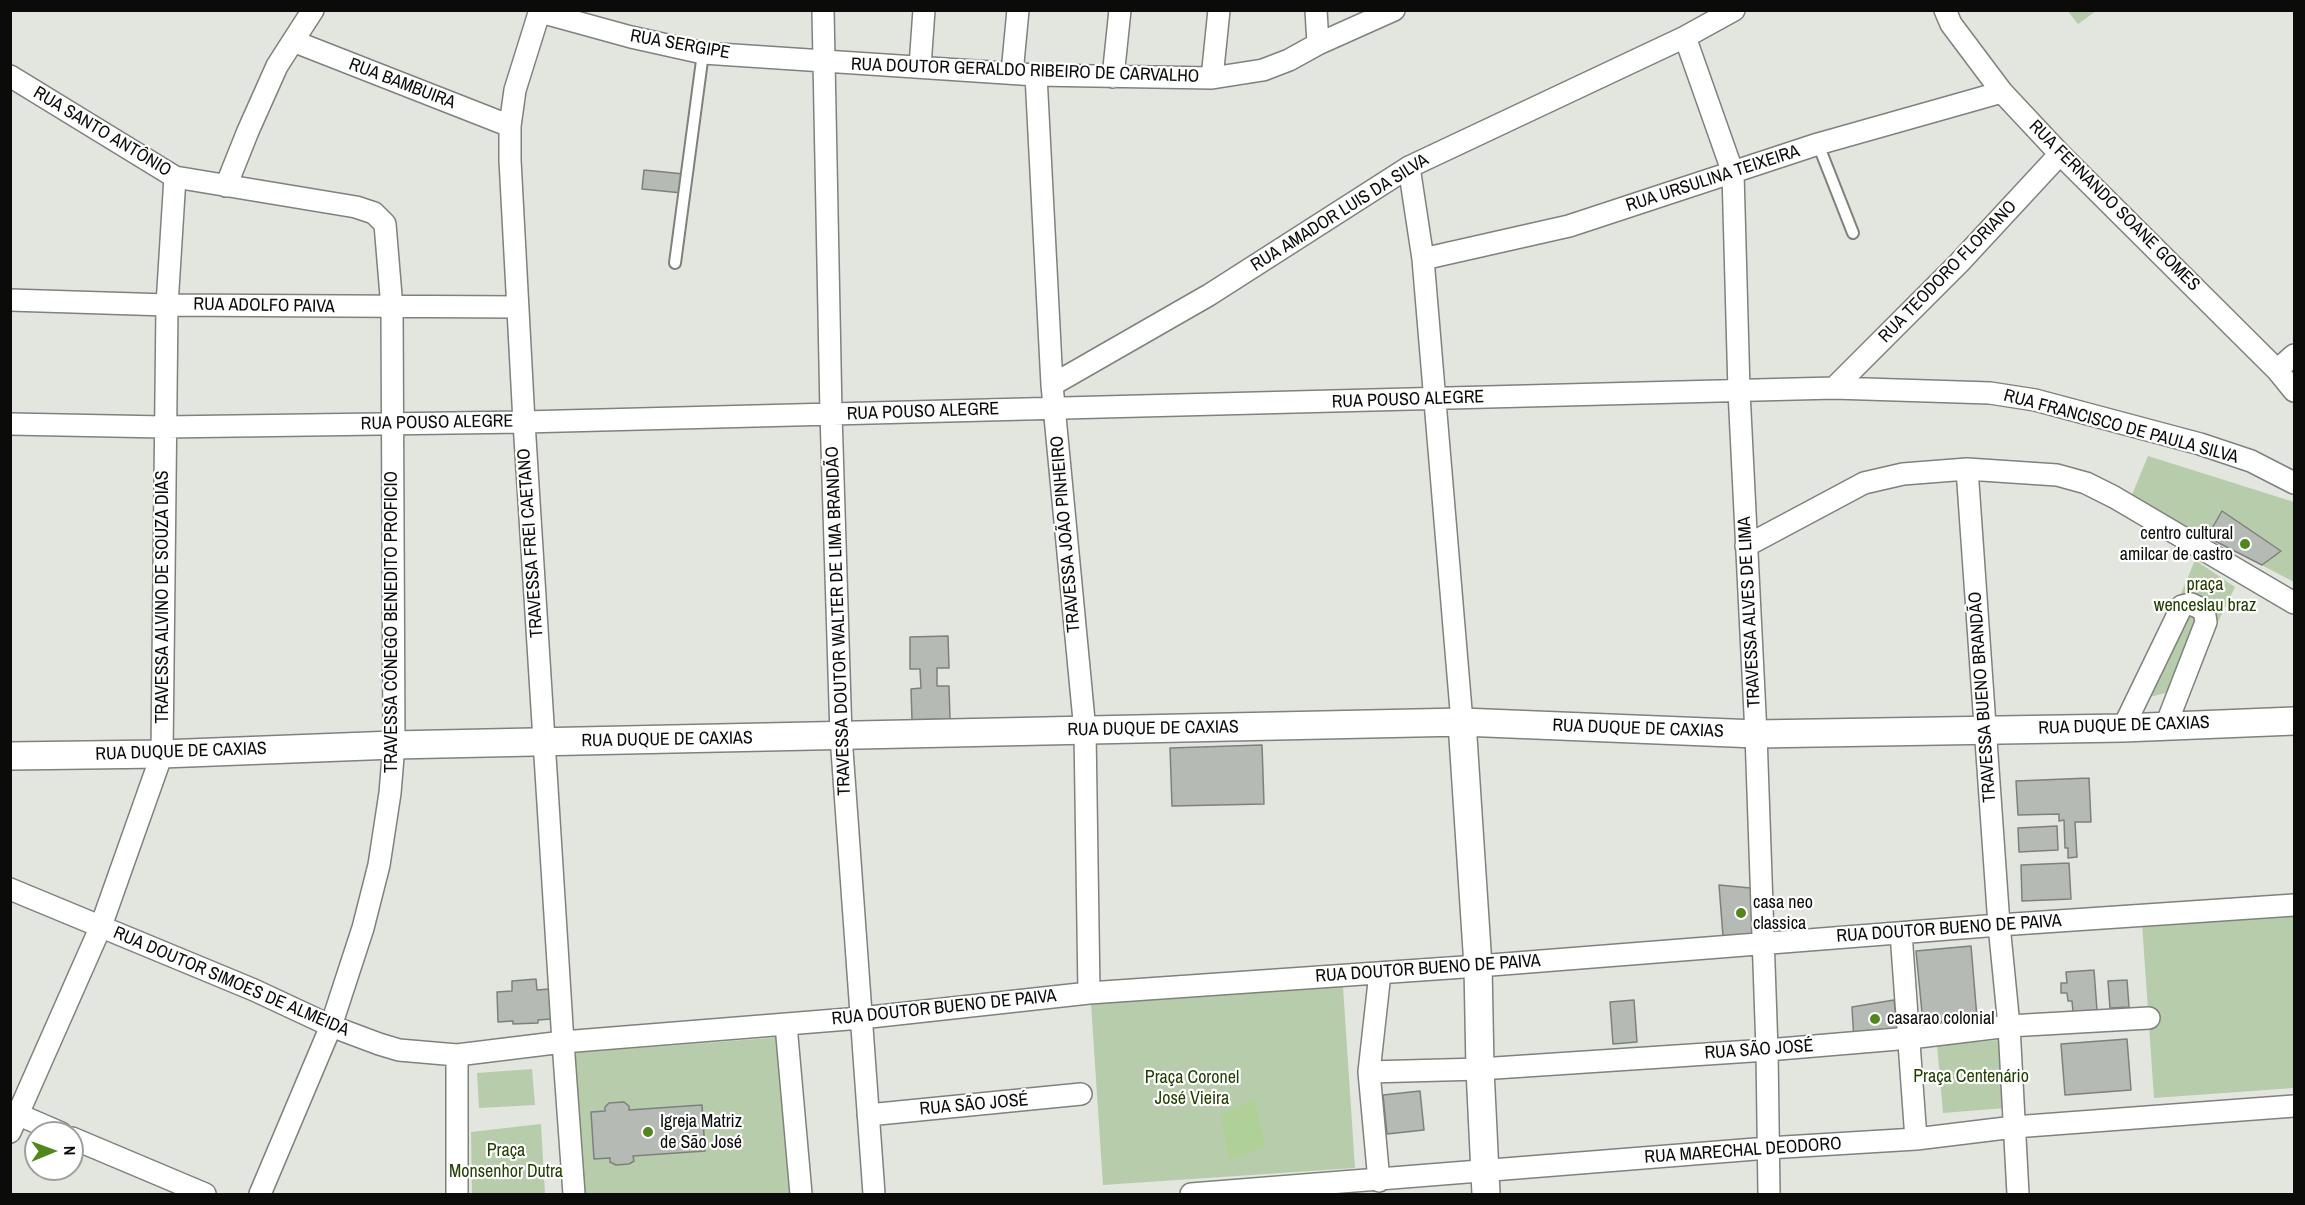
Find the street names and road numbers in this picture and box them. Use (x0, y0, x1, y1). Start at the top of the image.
street label: RUA SERGIPE (628, 26, 732, 64)
street label: RUA BAMBUIRA (346, 54, 458, 114)
street label: RUA DOUTOR GERALDO RIBEIRO DE CARVALHO (850, 54, 1200, 88)
street label: RUA SANTO ANTÔNIO (29, 82, 175, 182)
street label: RUA FERNANDO SOANE GOMES (2024, 116, 2204, 296)
street label: RUA URSULINA TEIXEIRA (1623, 141, 1803, 217)
street label: RUA AMADOR LUIS DA SILVA (1247, 149, 1433, 277)
street label: RUA TEODORO FLORIANO (1874, 196, 2022, 348)
street label: RUA ADOLFO PAIVA (193, 294, 335, 318)
street label: RUA FRANCISCO DE PAULA SILVA (2001, 385, 2241, 469)
street label: RUA POUSO ALEGRE (1331, 387, 1485, 413)
street label: RUA POUSO ALEGRE (846, 399, 1000, 425)
street label: RUA POUSO ALEGRE (361, 411, 513, 435)
street label: TRAVESSA JOÃO PINHEIRO (1047, 435, 1085, 633)
street label: TRAVESSA DOUTOR WALTER DE LIMA BRANDÃO (822, 446, 856, 796)
street label: TRAVESSA FREI CAETANO (514, 448, 548, 638)
street label: TRAVESSA ALVINO DE SOUZA DIAS (152, 471, 174, 723)
street label: TRAVESSA CÔNEGO BENEDITO PROFICIO (381, 471, 403, 773)
street label: TRAVESSA ALVES DE LIMA (1734, 516, 1766, 708)
street label: TRAVESSA BUENO BRANDÃO (1965, 591, 2001, 803)
street label: RUA DUQUE DE CAXIAS (2038, 712, 2210, 740)
street label: RUA DUQUE DE CAXIAS (1552, 715, 1724, 743)
street label: RUA DUQUE DE CAXIAS (1067, 717, 1239, 741)
street label: RUA DUQUE DE CAXIAS (581, 728, 753, 752)
street label: RUA DUQUE DE CAXIAS (95, 738, 267, 766)
street label: RUA DOUTOR BUENO DE PAIVA (1836, 910, 2062, 948)
street label: RUA DOUTOR SIMOES DE ALMEIDA (110, 922, 352, 1042)
street label: RUA DOUTOR BUENO DE PAIVA (1315, 950, 1541, 988)
street label: RUA DOUTOR BUENO DE PAIVA (831, 985, 1057, 1031)
street label: RUA SÃO JOSÉ (1704, 1035, 1814, 1065)
street label: RUA SÃO JOSÉ (919, 1089, 1029, 1121)
street label: RUA MARECHAL DEODORO (1644, 1133, 1842, 1169)

